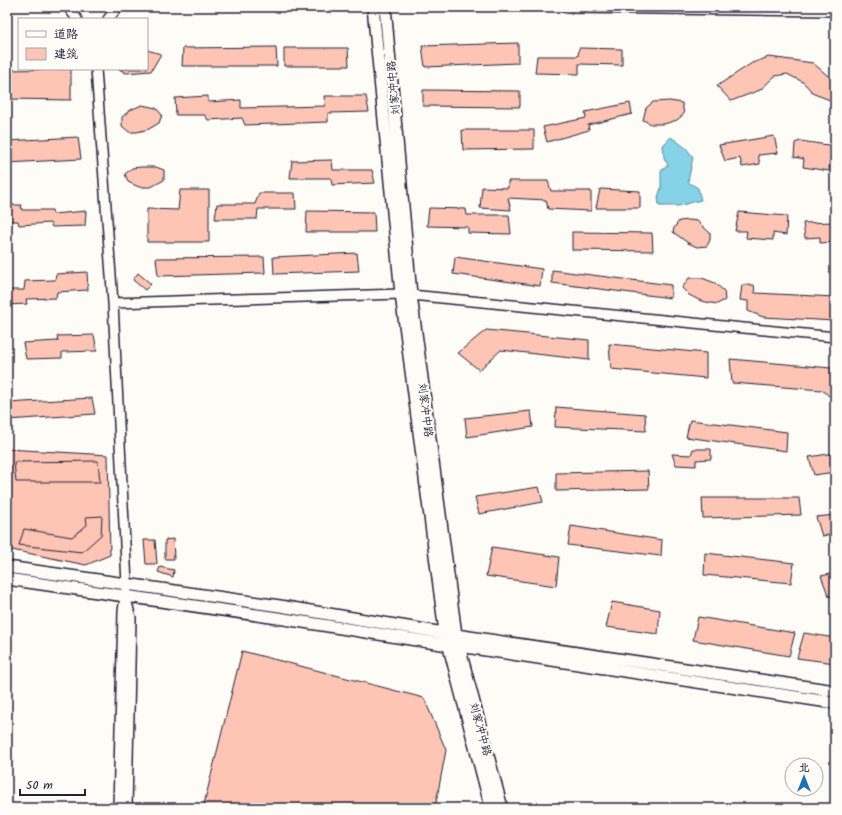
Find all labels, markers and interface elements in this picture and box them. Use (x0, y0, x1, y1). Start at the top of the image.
legend (18, 18, 148, 70)
text: 道路 (54, 25, 78, 44)
text: 建筑 (54, 45, 78, 64)
street label: 刘家冲中路 (383, 60, 405, 116)
street label: 刘家冲中路 (413, 382, 437, 439)
street label: 刘家冲中路 (464, 700, 496, 758)
north arrow (784, 757, 824, 797)
text: 北 (799, 759, 810, 777)
scale bar (20, 771, 85, 797)
text: 50 m (26, 776, 53, 795)

